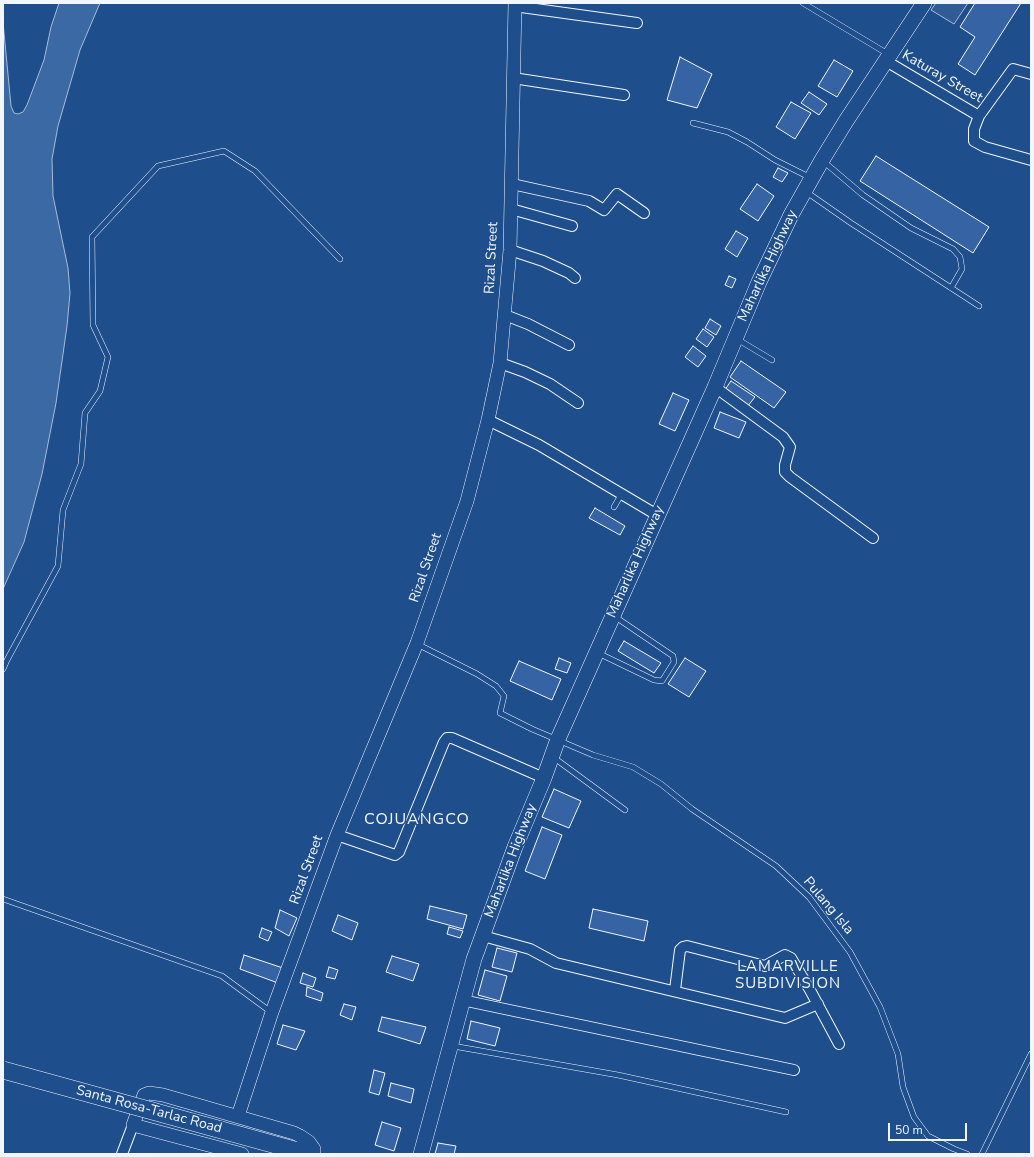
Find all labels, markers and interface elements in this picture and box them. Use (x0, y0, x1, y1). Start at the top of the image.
street label: Katuray Street (899, 47, 985, 107)
street label: Maharlika Highway (735, 207, 801, 325)
street label: Rizal Street (482, 221, 502, 295)
street label: Maharlika Highway (604, 503, 668, 621)
street label: Rizal Street (406, 531, 446, 605)
street label: Maharlika Highway (481, 801, 541, 921)
district label: COJUANGCO (364, 810, 470, 830)
street label: Rizal Street (287, 833, 327, 907)
street label: Pulang Isla (799, 874, 857, 938)
district label: LAMARVILLE SUBDIVISION (735, 958, 841, 993)
street label: Santa Rosa-Tarlac Road (74, 1082, 224, 1138)
scale bar (890, 1115, 969, 1141)
text: 50 m (895, 1122, 923, 1138)

